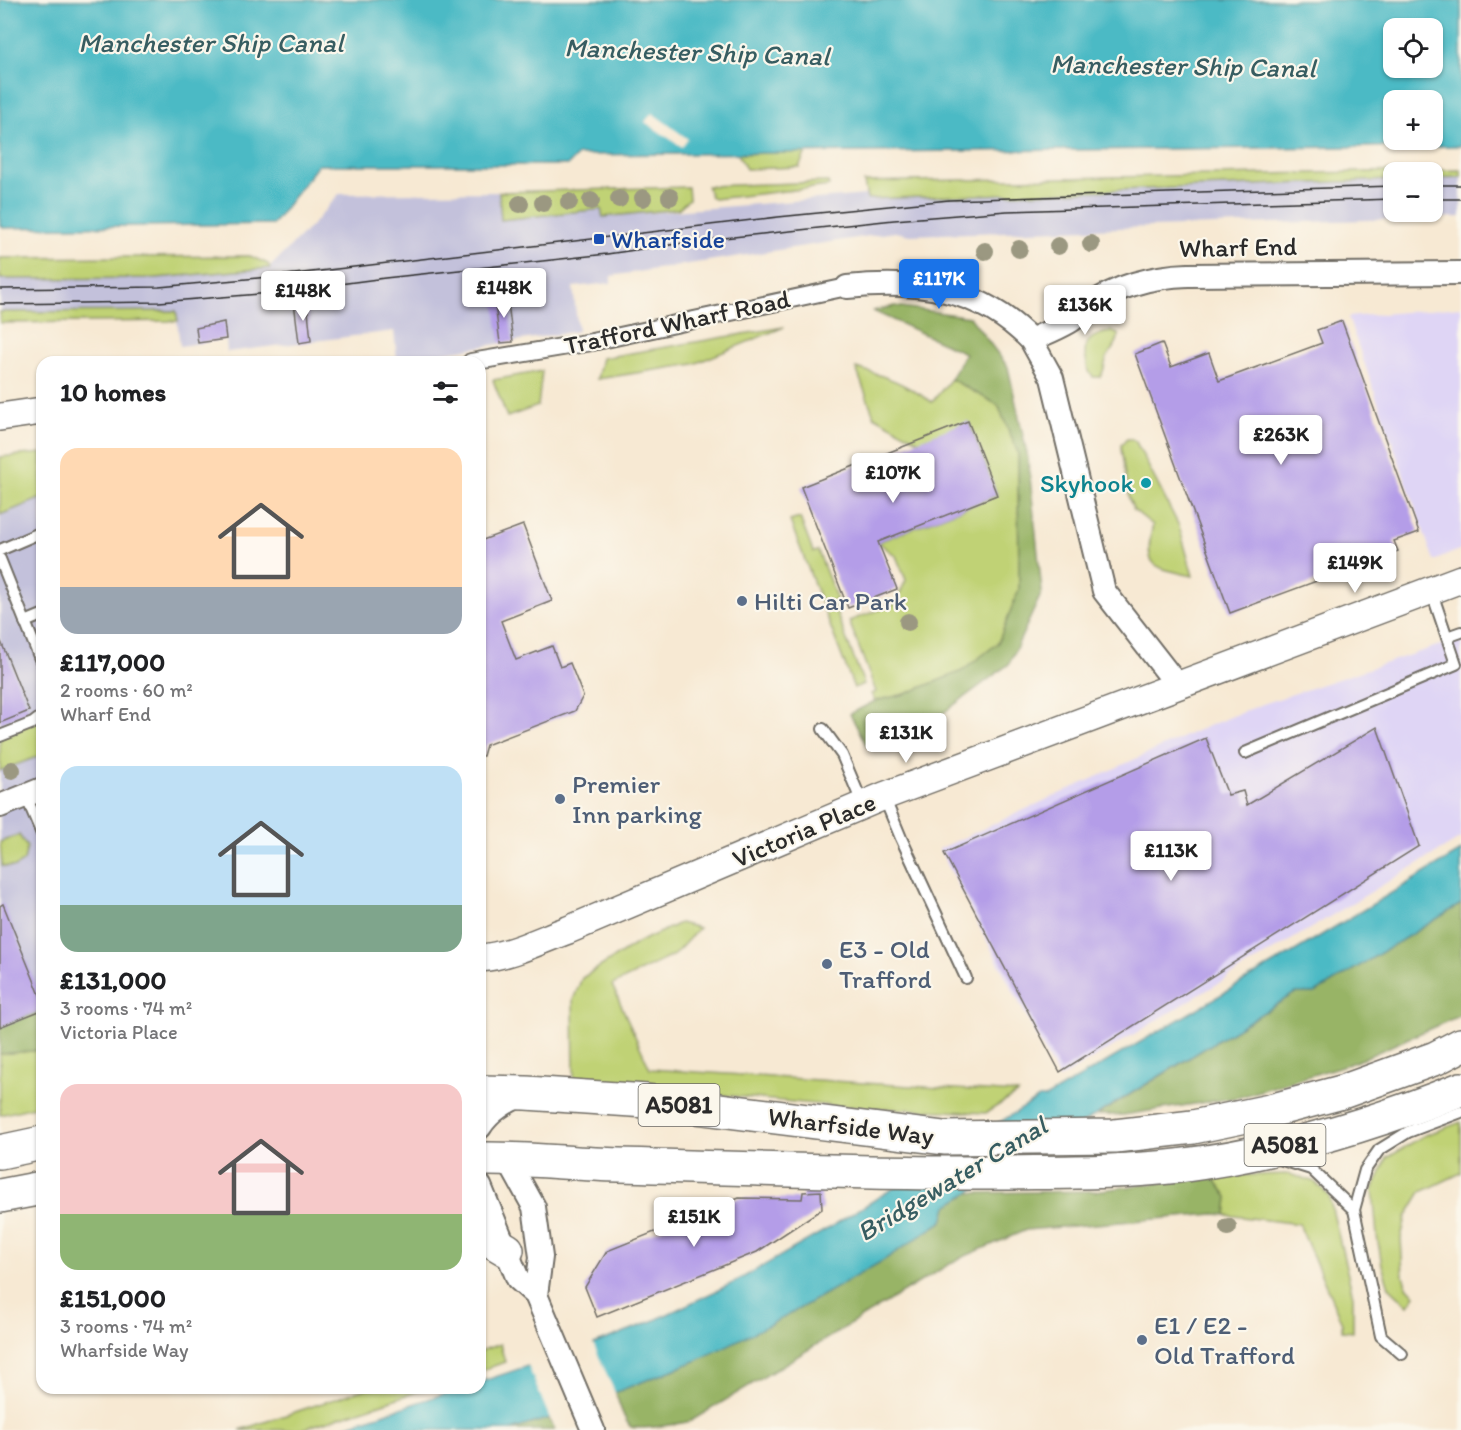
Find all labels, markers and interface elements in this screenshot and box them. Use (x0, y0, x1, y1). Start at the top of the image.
map controls (1383, 18, 1443, 222)
button: locate (1383, 18, 1443, 78)
water label: Manchester Ship Canal (78, 26, 346, 59)
water label: Manchester Ship Canal (564, 30, 833, 73)
water label: Manchester Ship Canal (1050, 47, 1318, 84)
button: + (1383, 90, 1443, 150)
button: − (1383, 162, 1443, 222)
place label: Wharfside (611, 223, 725, 255)
street label: Wharf End (1179, 230, 1297, 264)
marker: Wharfside (592, 232, 606, 246)
pin: £117K (897, 259, 981, 310)
text: £117K (913, 266, 965, 290)
pin: £148K (462, 268, 546, 319)
pin: £148K (261, 271, 345, 322)
text: £148K (476, 275, 532, 299)
text: £148K (275, 278, 331, 302)
street label: Trafford Wharf Road (561, 282, 794, 362)
pin: £136K (1043, 285, 1127, 336)
text: £136K (1058, 292, 1112, 316)
text: 10 homes (60, 376, 166, 408)
icon: filters (429, 376, 462, 409)
pin: £263K (1239, 415, 1323, 466)
text: £263K (1253, 422, 1309, 446)
pin: £107K (851, 453, 935, 504)
text: £107K (866, 460, 921, 484)
place label: Skyhook (1040, 467, 1135, 499)
marker: Skyhook (1139, 476, 1153, 490)
icon: home (207, 487, 315, 595)
pin: £149K (1313, 543, 1397, 594)
text: £149K (1327, 550, 1383, 574)
place label: Hilti Car Park (754, 585, 907, 617)
marker: Hilti Car Park (735, 594, 749, 608)
text: £117,000 (60, 646, 165, 678)
text: 2 rooms · 60 m² (60, 678, 193, 702)
text: Wharf End (60, 702, 151, 726)
pin: £131K (864, 713, 948, 764)
text: £131K (880, 720, 932, 744)
place label: Premier Inn parking (572, 768, 702, 830)
street label: Victoria Place (727, 785, 881, 875)
marker: Premier Inn parking (553, 792, 567, 806)
icon: home (207, 805, 315, 913)
pin: £113K (1129, 831, 1213, 882)
text: £113K (1145, 838, 1197, 862)
place label: E3 - Old Trafford (839, 933, 932, 995)
marker: E3 - Old Trafford (820, 957, 834, 971)
text: £131,000 (60, 964, 166, 996)
text: 3 rooms · 74 m² (60, 996, 192, 1020)
text: Victoria Place (60, 1020, 178, 1044)
road number: A5081 (638, 1084, 720, 1126)
street label: Wharfside Way (766, 1100, 936, 1152)
water label: Bridgewater Canal (851, 1108, 1055, 1248)
icon: home (207, 1123, 315, 1231)
road number: A5081 (1244, 1124, 1326, 1166)
pin: £151K (652, 1197, 736, 1248)
text: £151K (668, 1204, 720, 1228)
text: £151,000 (60, 1282, 166, 1314)
place label: E1 / E2 - Old Trafford (1154, 1309, 1295, 1371)
text: 3 rooms · 74 m² (60, 1314, 192, 1338)
marker: E1 / E2 - Old Trafford (1135, 1333, 1149, 1347)
text: Wharfside Way (60, 1338, 189, 1362)

